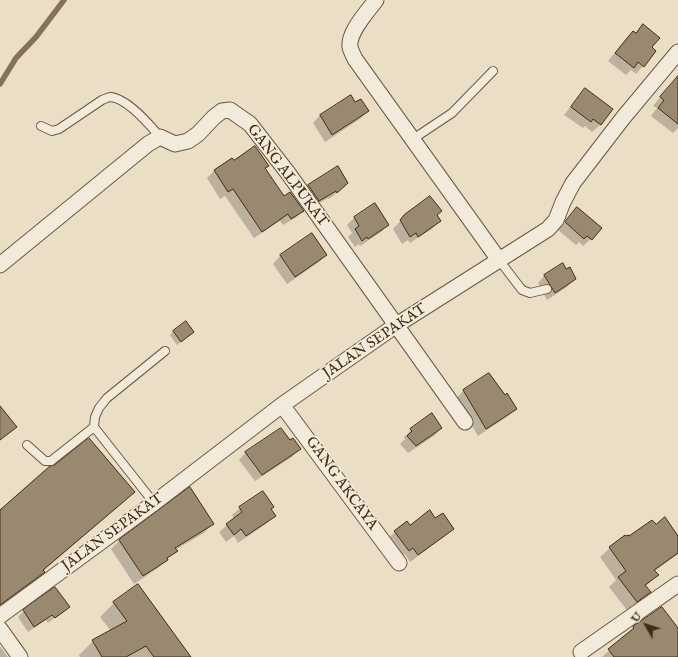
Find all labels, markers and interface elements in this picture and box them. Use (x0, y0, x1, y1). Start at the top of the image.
street label: GANG ALPUKAT (243, 121, 331, 231)
street label: JALAN SEPAKAT (320, 301, 430, 383)
street label: GANG AKCAYA (301, 434, 381, 534)
street label: JALAN SEPAKAT (59, 490, 167, 576)
north arrow (626, 605, 666, 645)
text: U (628, 609, 645, 625)

